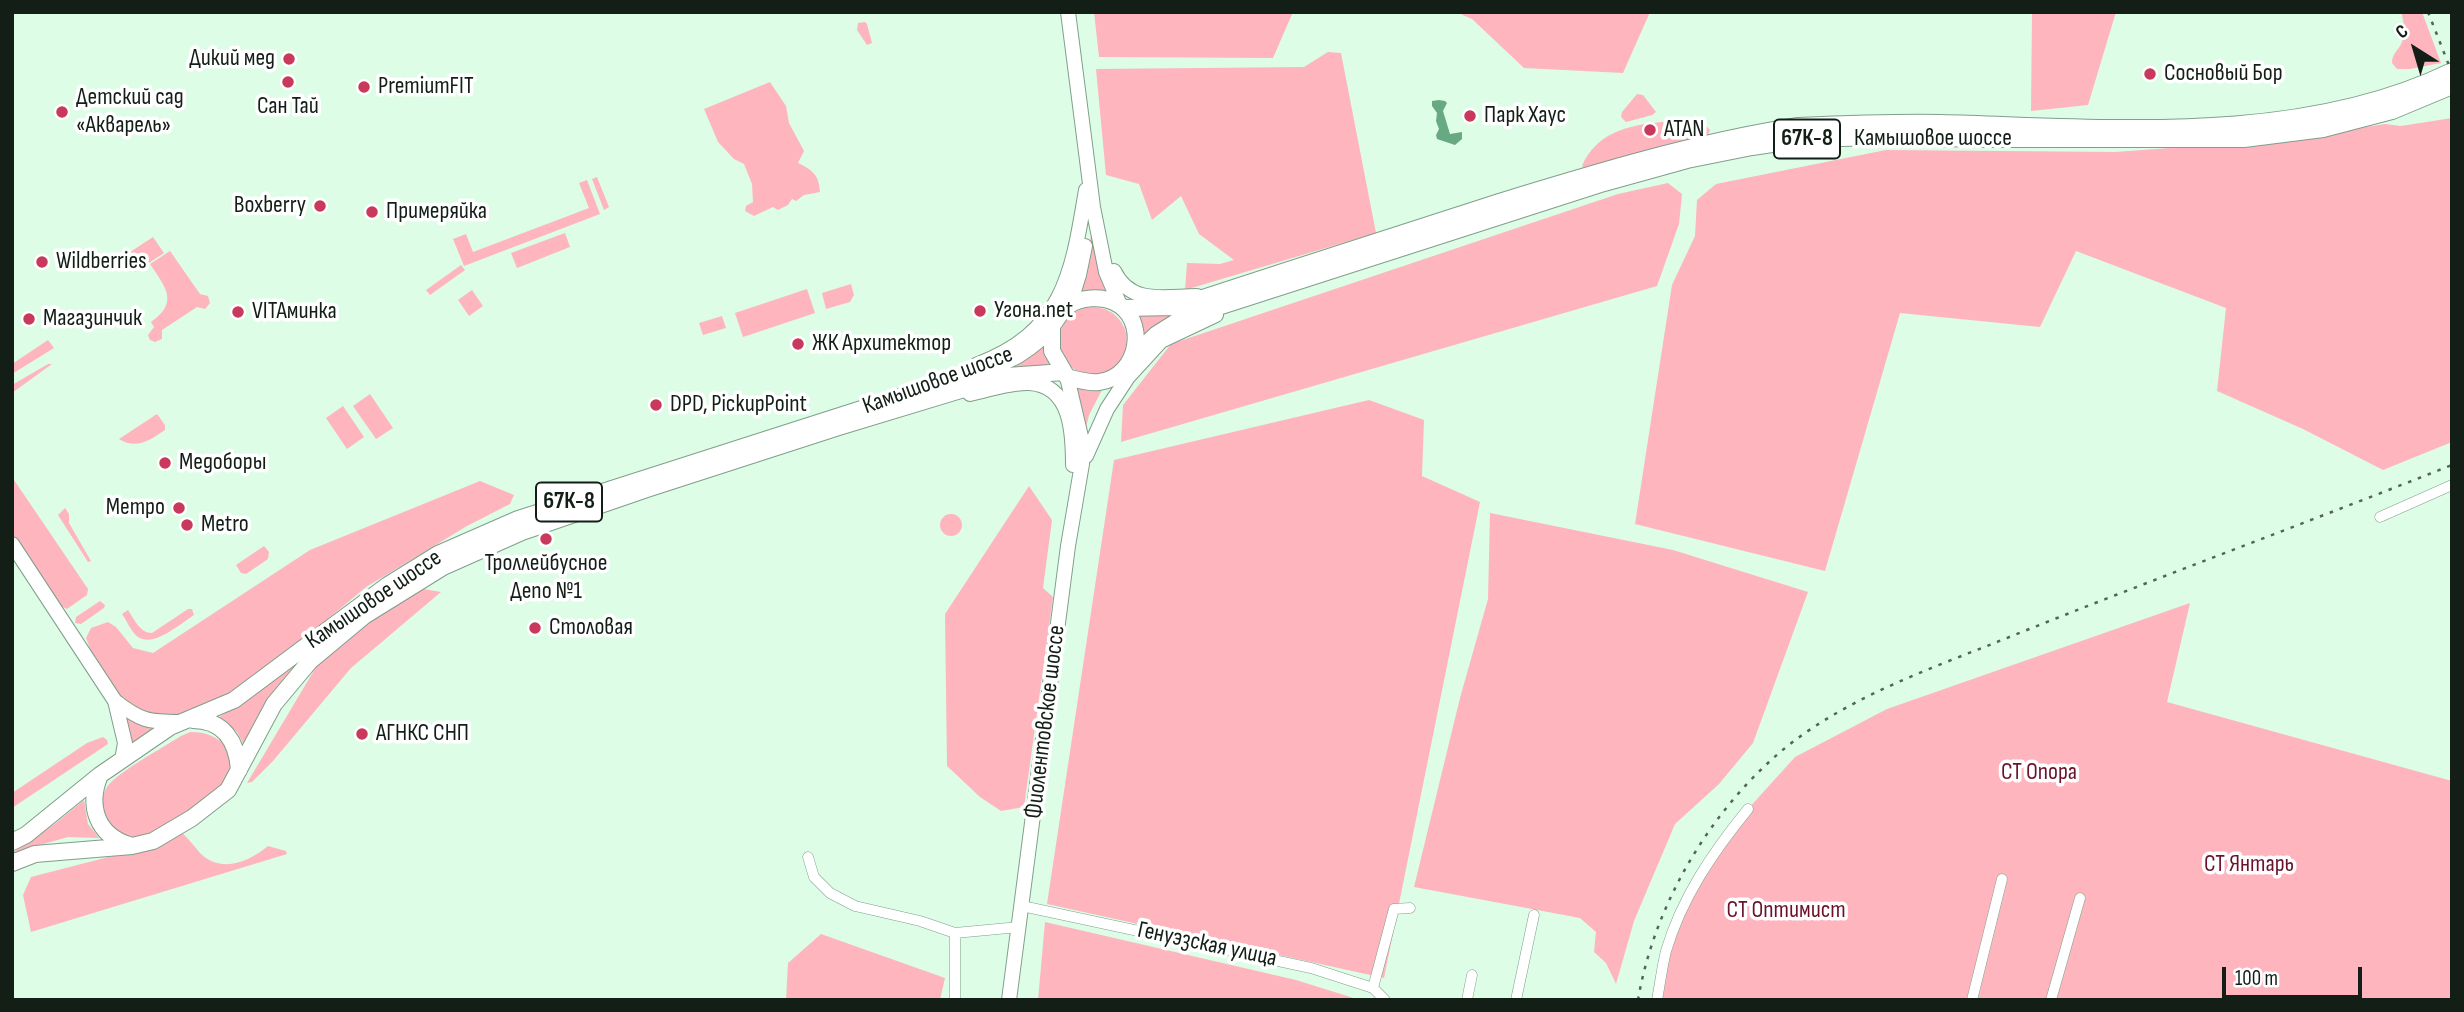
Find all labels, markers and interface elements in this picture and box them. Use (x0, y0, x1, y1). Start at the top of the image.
north arrow (2380, 14, 2450, 84)
text: С (2391, 20, 2413, 44)
place label: Дикий мед (189, 45, 275, 73)
marker: Дикий мед (281, 51, 297, 67)
place label: Сосновый Бор (2164, 60, 2283, 88)
marker: Сосновый Бор (2142, 66, 2158, 82)
place label: PremiumFIT (378, 73, 474, 101)
marker: Сан Тай (280, 74, 296, 90)
marker: PremiumFIT (356, 79, 372, 95)
place label: Детский сад «Акварель» (76, 84, 184, 140)
place label: Сан Тай (257, 93, 319, 121)
place label: Парк Хаус (1484, 102, 1566, 130)
marker: Детский сад «Акварель» (54, 104, 70, 120)
marker: Парк Хаус (1462, 108, 1478, 124)
place label: ATAN (1664, 116, 1705, 144)
road number: 67К-8 (1774, 120, 1840, 158)
marker: ATAN (1642, 122, 1658, 138)
street label: Камышовое шоссе (1854, 125, 2012, 153)
place label: Boxberry (234, 192, 306, 220)
marker: Boxberry (312, 198, 328, 214)
place label: Примеряйка (386, 198, 487, 226)
marker: Примеряйка (364, 204, 380, 220)
place label: Wildberries (56, 248, 147, 276)
marker: Wildberries (34, 254, 50, 270)
place label: Угона.net (994, 297, 1073, 325)
place label: VITAминка (252, 298, 337, 326)
marker: Угона.net (972, 303, 988, 319)
marker: VITAминка (230, 304, 246, 320)
place label: Магазинчик (43, 305, 142, 333)
marker: Магазинчик (21, 311, 37, 327)
place label: ЖК Архитектор (812, 330, 951, 358)
marker: ЖК Архитектор (790, 336, 806, 352)
street label: Камышовое шоссе (859, 340, 1017, 422)
place label: DPD, PickupPoint (670, 391, 807, 419)
marker: DPD, PickupPoint (648, 397, 664, 413)
place label: Медоборы (179, 449, 266, 477)
marker: Медоборы (157, 455, 173, 471)
road number: 67К-8 (536, 482, 602, 522)
place label: Метро (106, 494, 165, 522)
marker: Метро (171, 500, 187, 516)
place label: Metro (201, 511, 249, 539)
marker: Metro (179, 517, 195, 533)
marker: Троллейбусное Депо №1 (538, 531, 554, 547)
street label: Камышовое шоссе (301, 544, 447, 656)
place label: Троллейбусное Депо №1 (485, 550, 607, 606)
place label: Столовая (549, 614, 633, 642)
marker: Столовая (527, 620, 543, 636)
street label: Фиолентовское шоссе (1020, 624, 1072, 820)
place label: АГНКС СНП (376, 720, 469, 748)
marker: АГНКС СНП (354, 726, 370, 742)
park label: СТ Опора (2001, 759, 2077, 787)
park label: СТ Янтарь (2204, 851, 2294, 879)
park label: СТ Оптимист (1726, 897, 1846, 925)
street label: Генуэзская улица (1135, 916, 1279, 974)
scale bar (2226, 953, 2366, 997)
text: 100 m (2235, 966, 2278, 991)

